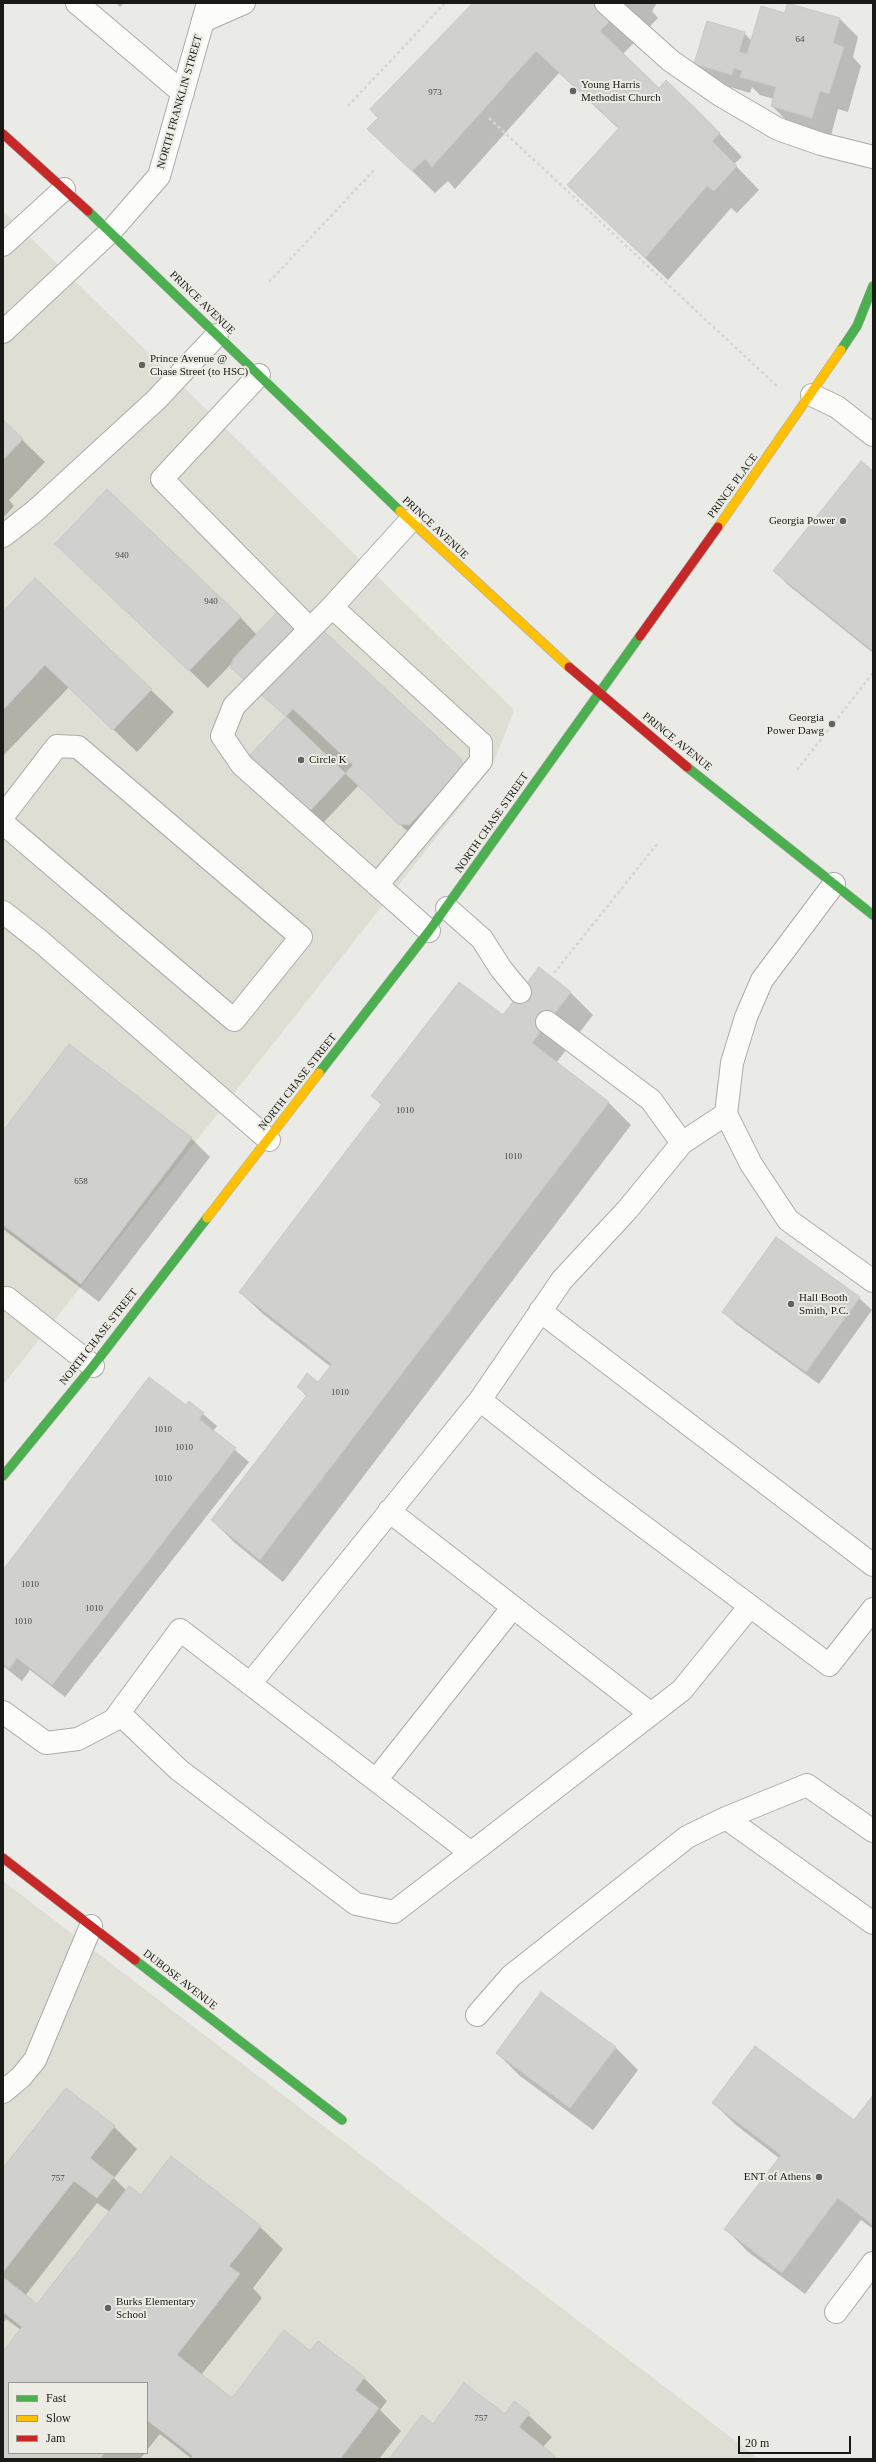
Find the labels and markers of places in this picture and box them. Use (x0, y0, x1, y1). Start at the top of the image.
place label: Young Harris Methodist Church (581, 78, 661, 104)
marker: Young Harris Methodist Church (568, 86, 578, 96)
place label: Prince Avenue @ Chase Street (to HSC) (150, 352, 248, 378)
marker: Prince Avenue @ Chase Street (to HSC) (137, 360, 147, 370)
place label: Georgia Power (769, 514, 835, 528)
marker: Georgia Power (838, 516, 848, 526)
place label: Georgia Power Dawg (767, 711, 824, 737)
marker: Georgia Power Dawg (827, 719, 837, 729)
place label: Circle K (309, 753, 347, 767)
marker: Circle K (296, 755, 306, 765)
place label: Hall Booth Smith, P.C. (799, 1291, 849, 1317)
marker: Hall Booth Smith, P.C. (786, 1299, 796, 1309)
place label: ENT of Athens (744, 2170, 811, 2184)
marker: ENT of Athens (814, 2172, 824, 2182)
place label: Burks Elementary School (116, 2295, 196, 2321)
marker: Burks Elementary School (103, 2303, 113, 2313)

